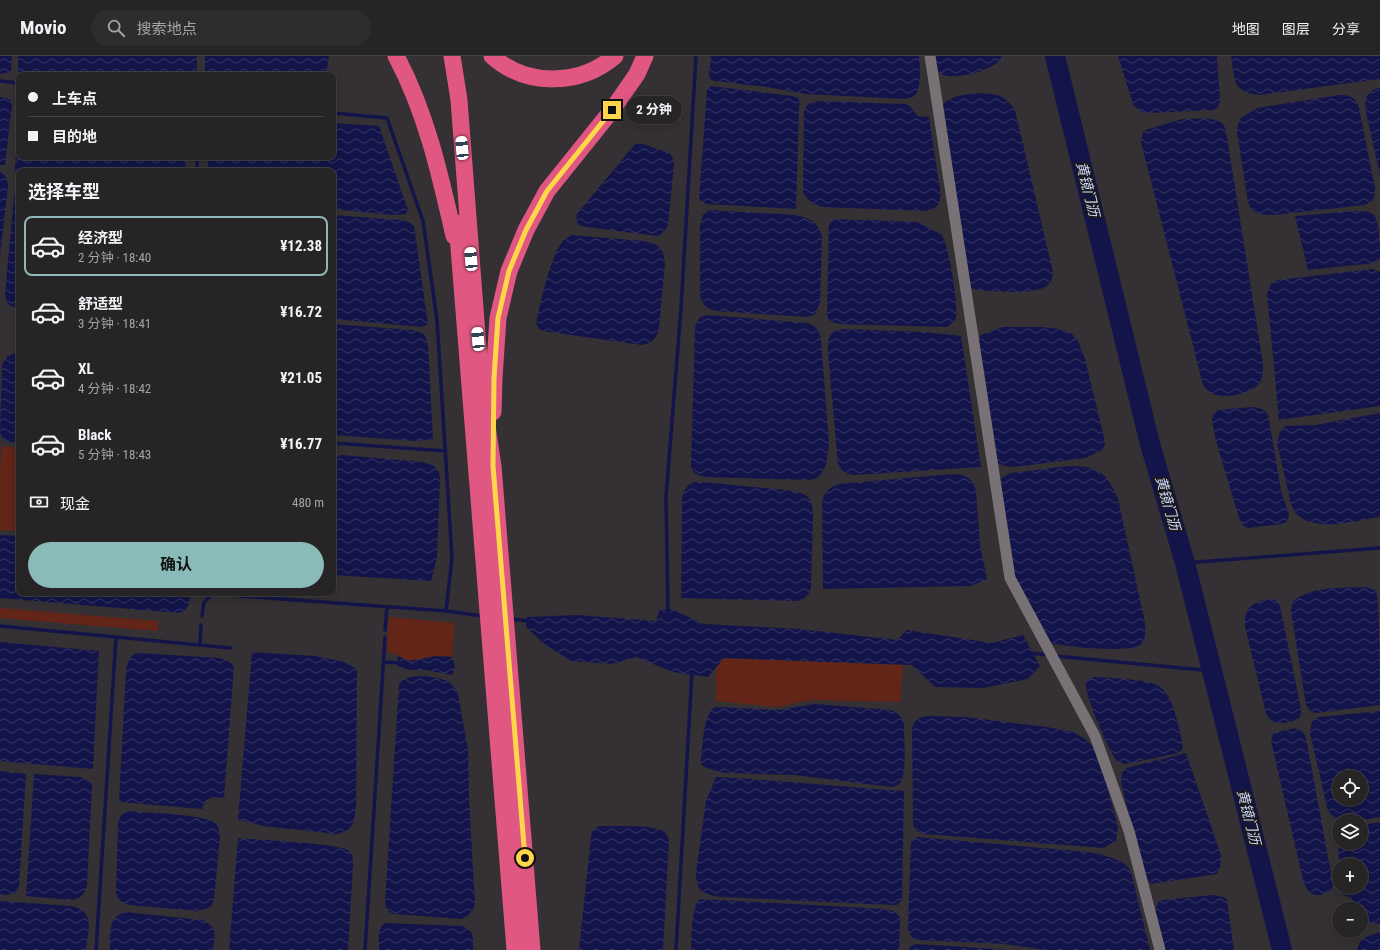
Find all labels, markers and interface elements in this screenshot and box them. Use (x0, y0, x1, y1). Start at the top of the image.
search box (91, 10, 371, 46)
text: Movio (20, 16, 67, 39)
icon: search (105, 17, 127, 39)
text: 搜索地点 (137, 20, 197, 38)
text: 地图 (1232, 21, 1260, 37)
text: 图层 (1282, 21, 1310, 37)
text: 分享 (1332, 21, 1360, 37)
text: 上车点 (52, 90, 97, 108)
callout: 2 分钟 (626, 96, 682, 124)
route end (603, 101, 621, 119)
text: 2 分钟 (636, 102, 672, 117)
text: 目的地 (52, 128, 97, 146)
car (455, 136, 469, 160)
water label: 黄镜门沥 (1073, 160, 1103, 221)
text: 选择车型 (28, 181, 100, 202)
icon: car (30, 228, 66, 264)
text: 经济型 (78, 229, 123, 247)
text: ¥12.38 (280, 237, 322, 255)
car (464, 247, 478, 271)
text: 2 分钟 · 18:40 (78, 250, 151, 265)
icon: car (30, 294, 66, 330)
text: 舒适型 (78, 295, 123, 313)
text: ¥16.72 (280, 303, 322, 321)
text: 3 分钟 · 18:41 (78, 316, 151, 331)
car (471, 327, 485, 351)
icon: car (30, 360, 66, 396)
text: XL (78, 360, 94, 378)
text: ¥21.05 (280, 369, 322, 387)
text: 4 分钟 · 18:42 (78, 381, 151, 396)
icon: car (30, 426, 66, 462)
text: Black (78, 426, 111, 444)
text: ¥16.77 (280, 435, 322, 453)
text: 5 分钟 · 18:43 (78, 447, 151, 462)
water label: 黄镜门沥 (1153, 474, 1184, 535)
icon: cash (28, 491, 50, 513)
text: 现金 (60, 495, 90, 513)
text: 480 m (292, 495, 324, 510)
button: 确认 (28, 542, 324, 588)
map controls (1332, 770, 1368, 938)
button: locate (1332, 770, 1368, 806)
water label: 黄镜门沥 (1234, 788, 1264, 849)
button: layers (1332, 814, 1368, 850)
route start (516, 849, 534, 867)
button: + (1332, 858, 1368, 894)
button: − (1332, 902, 1368, 938)

